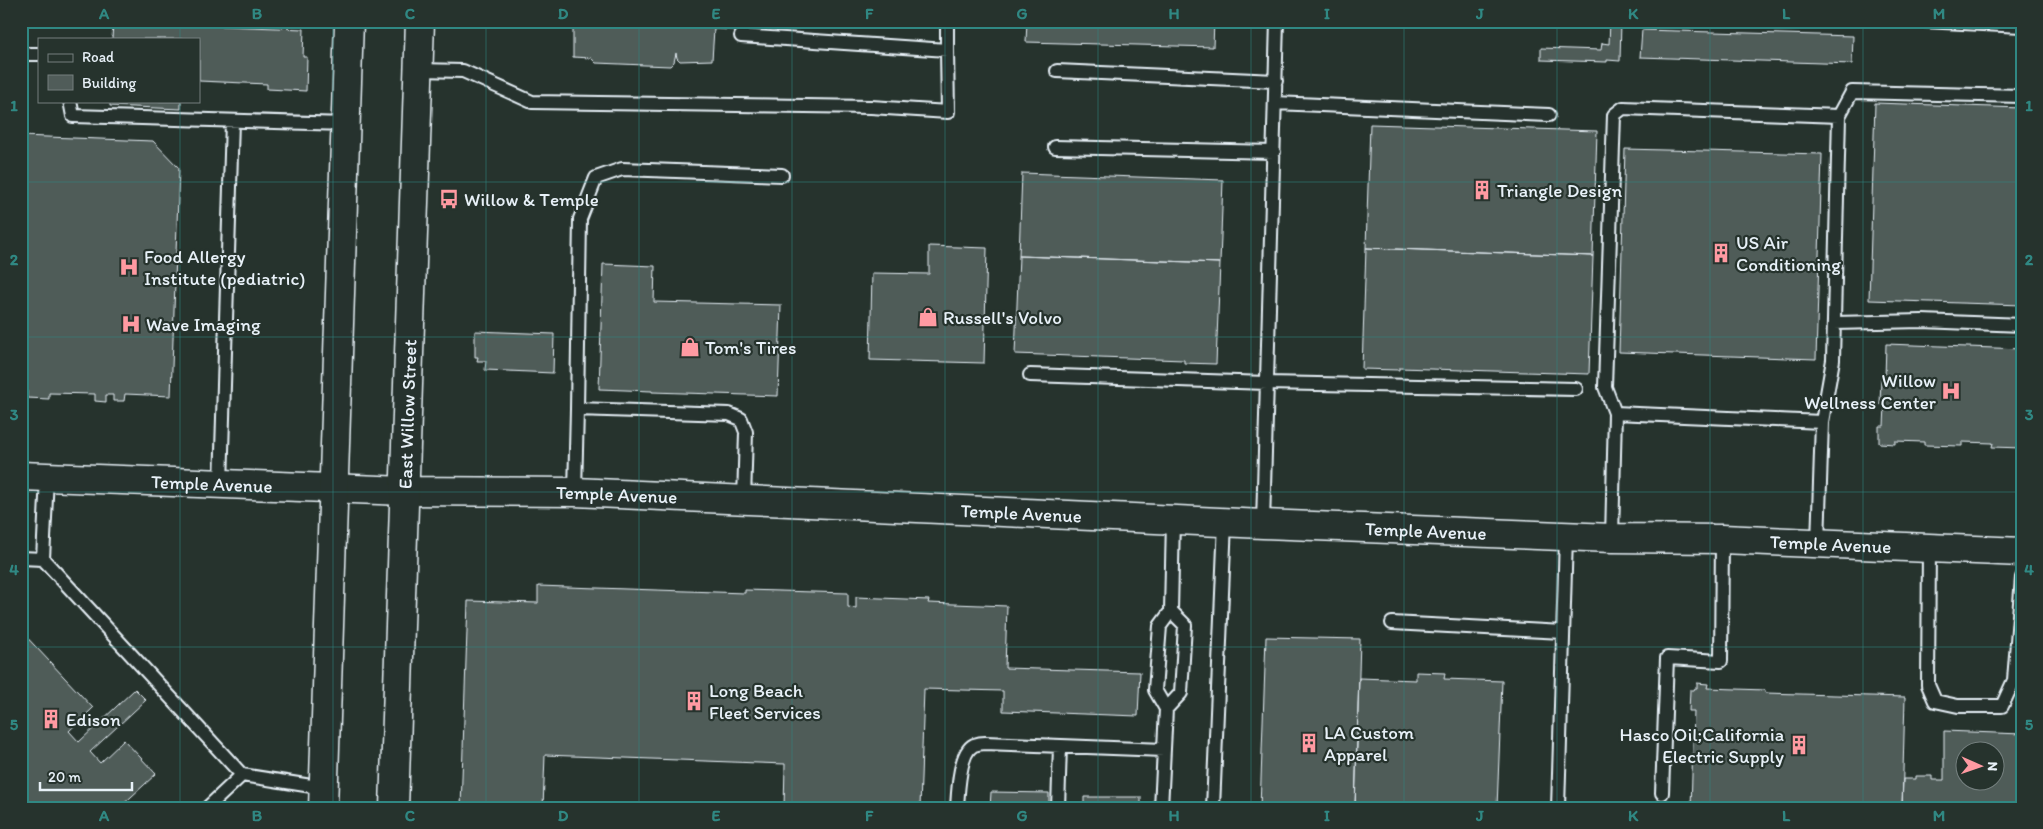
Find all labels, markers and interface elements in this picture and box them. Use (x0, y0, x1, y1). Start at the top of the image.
text: A (98, 4, 110, 23)
text: B (252, 4, 263, 23)
text: C (405, 4, 416, 23)
text: D (558, 4, 569, 23)
text: E (712, 4, 721, 23)
text: F (865, 4, 874, 23)
text: G (1016, 4, 1028, 23)
text: H (1168, 4, 1180, 23)
text: I (1324, 4, 1330, 23)
text: J (1475, 4, 1484, 23)
text: K (1628, 4, 1639, 23)
text: L (1782, 4, 1791, 23)
text: M (1933, 4, 1945, 23)
legend (38, 38, 200, 102)
text: Road (82, 48, 115, 66)
text: Building (82, 74, 136, 92)
text: 1 (10, 96, 18, 115)
text: 1 (2025, 96, 2033, 115)
building icon: Triangle Design (1471, 179, 1493, 201)
place label: Triangle Design (1497, 179, 1622, 202)
bus stop icon: Willow & Temple (438, 188, 460, 210)
place label: Willow & Temple (464, 188, 599, 211)
place label: US Air Conditioning (1736, 231, 1841, 276)
building icon: US Air Conditioning (1710, 242, 1732, 264)
place label: Food Allergy Institute (pediatric) (144, 245, 305, 290)
text: 2 (10, 250, 19, 269)
text: 2 (2025, 250, 2034, 269)
hospital icon: Food Allergy Institute (pediatric) (118, 256, 140, 278)
shop icon: Russell's Volvo (917, 306, 939, 328)
place label: Russell's Volvo (943, 306, 1062, 329)
hospital icon: Wave Imaging (120, 313, 142, 335)
place label: Wave Imaging (146, 313, 261, 336)
shop icon: Tom's Tires (679, 336, 701, 358)
place label: Tom's Tires (705, 336, 796, 359)
street label: East Willow Street (393, 339, 421, 489)
place label: Willow Wellness Center (1804, 369, 1937, 414)
hospital icon: Willow Wellness Center (1940, 380, 1962, 402)
text: 3 (10, 405, 19, 424)
text: 3 (2025, 405, 2034, 424)
street label: Temple Avenue (151, 470, 273, 497)
street label: Temple Avenue (556, 480, 678, 508)
street label: Temple Avenue (960, 498, 1082, 527)
street label: Temple Avenue (1365, 517, 1487, 544)
street label: Temple Avenue (1769, 530, 1892, 558)
text: 4 (9, 560, 19, 579)
text: 4 (2024, 560, 2034, 579)
place label: Long Beach Fleet Services (709, 679, 821, 724)
building icon: Long Beach Fleet Services (683, 690, 705, 712)
building icon: Edison (40, 708, 62, 730)
place label: Edison (66, 708, 121, 731)
text: 5 (10, 715, 19, 734)
text: 5 (2025, 715, 2034, 734)
place label: LA Custom Apparel (1324, 721, 1414, 766)
place label: Hasco Oil;California Electric Supply (1620, 723, 1784, 768)
building icon: LA Custom Apparel (1298, 732, 1320, 754)
building icon: Hasco Oil;California Electric Supply (1788, 734, 1810, 756)
north arrow (1956, 742, 2006, 792)
scale bar (40, 759, 132, 791)
text: N (1984, 761, 2001, 771)
text: 20 m (48, 768, 82, 786)
text: A (98, 806, 110, 825)
text: B (252, 806, 263, 825)
text: C (405, 806, 416, 825)
text: D (558, 806, 569, 825)
text: E (712, 806, 721, 825)
text: F (865, 806, 874, 825)
text: G (1016, 806, 1028, 825)
text: H (1168, 806, 1180, 825)
text: I (1324, 806, 1330, 825)
text: J (1475, 806, 1484, 825)
text: K (1628, 806, 1639, 825)
text: L (1782, 806, 1791, 825)
text: M (1933, 806, 1945, 825)

